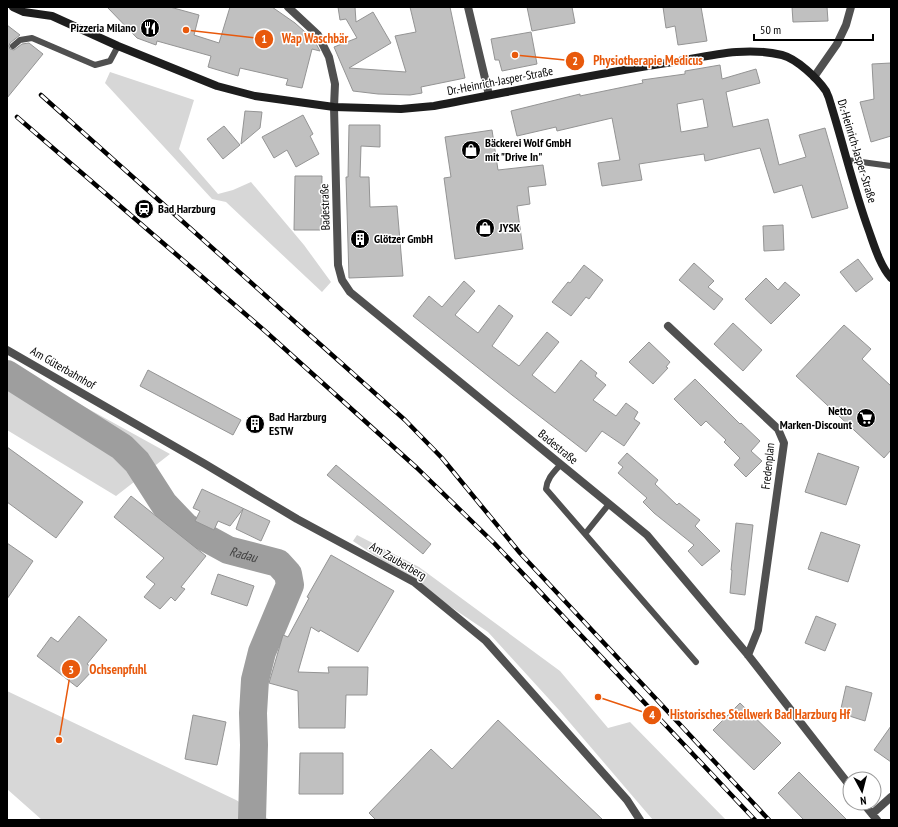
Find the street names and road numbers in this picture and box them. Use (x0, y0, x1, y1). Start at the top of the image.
street label: Dr.-Heinrich-Jasper-Straße (446, 63, 554, 98)
street label: Dr.-Heinrich-Jasper-Straße (835, 97, 880, 205)
street label: Badestraße (316, 183, 333, 231)
street label: Am Güterbahnhof (28, 343, 99, 393)
street label: Badestraße (535, 426, 581, 467)
street label: Fredenplan (758, 442, 777, 490)
street label: Am Zauberberg (367, 538, 429, 583)

